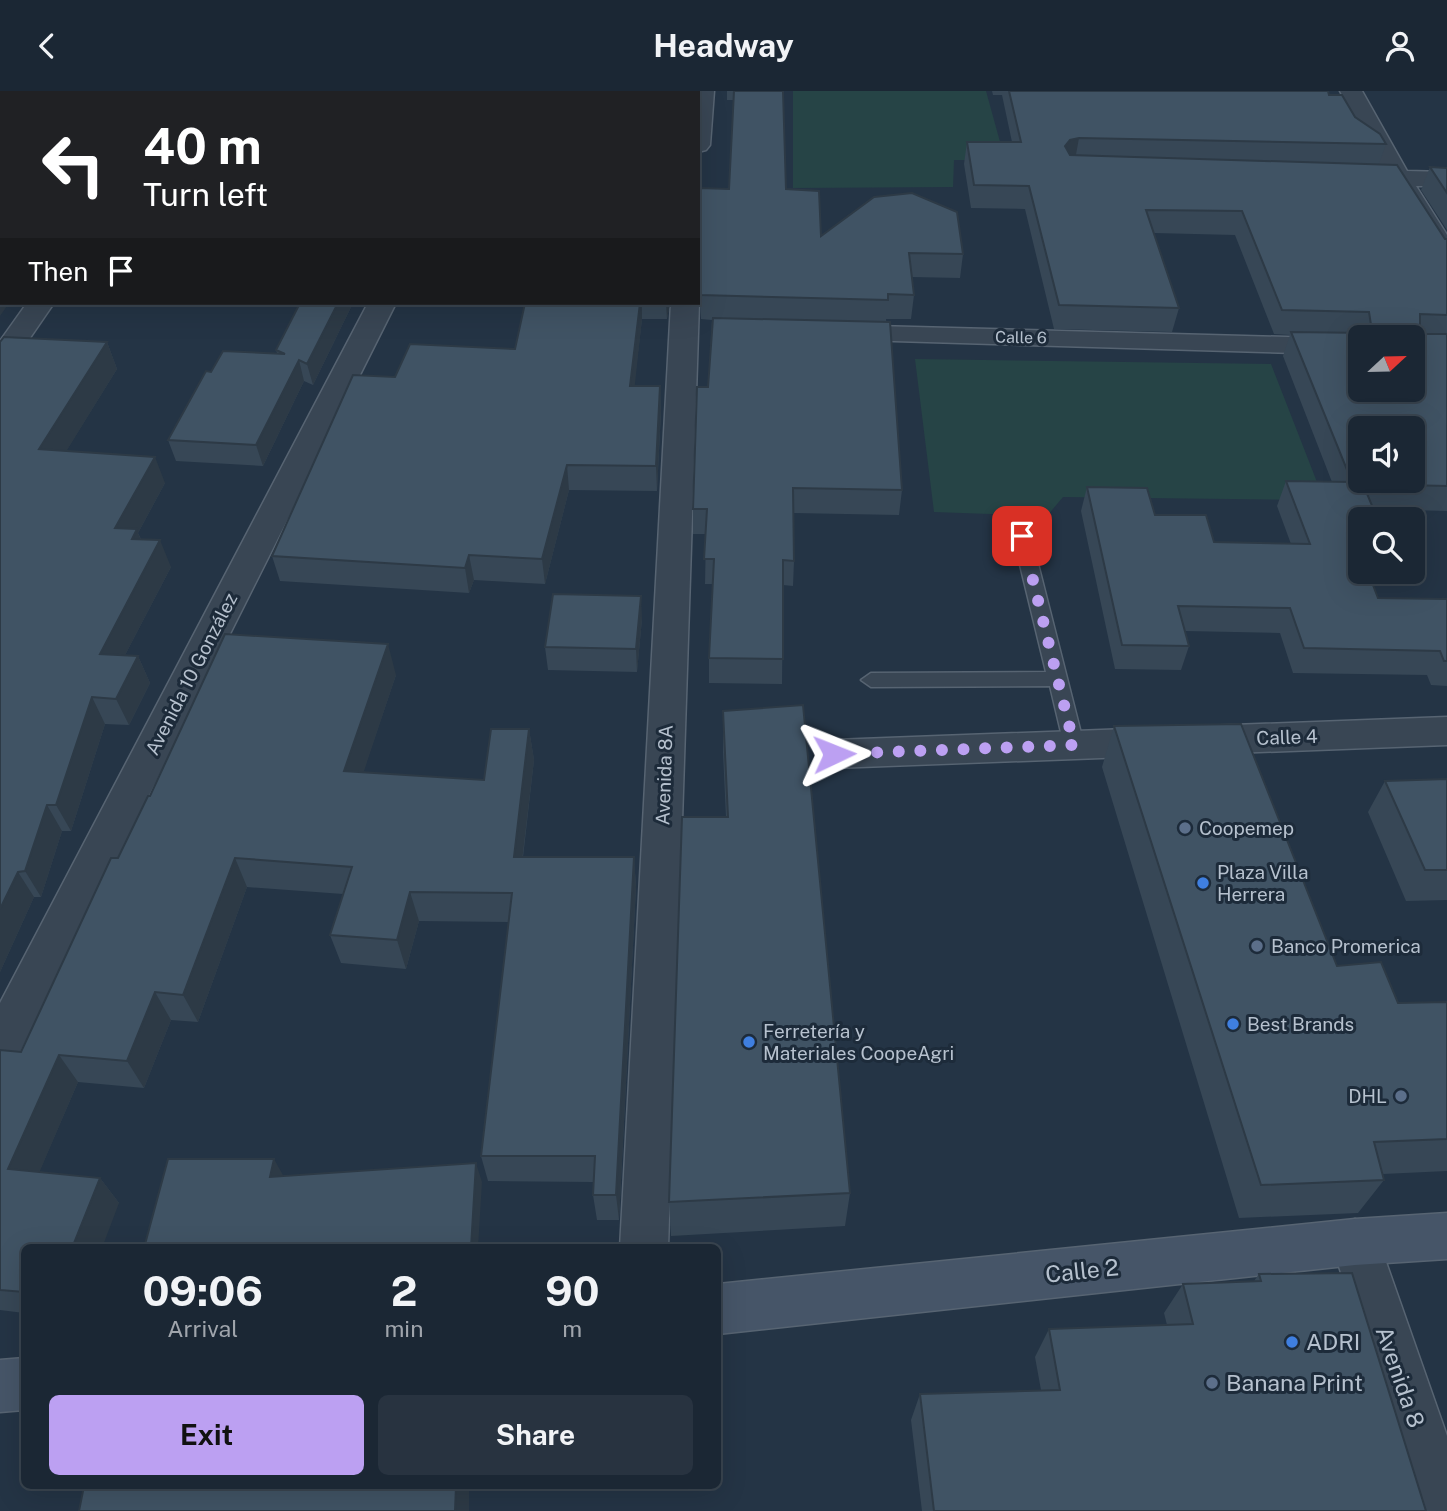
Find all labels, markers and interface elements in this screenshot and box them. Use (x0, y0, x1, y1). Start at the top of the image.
icon: back (28, 27, 66, 65)
text: Headway (653, 27, 794, 64)
icon: person (1381, 27, 1419, 65)
text: 40 m (143, 117, 262, 175)
icon: left (28, 119, 119, 210)
text: Turn left (143, 176, 268, 213)
icon: arrive (102, 252, 140, 290)
text: Then (28, 256, 88, 287)
north arrow (1348, 325, 1424, 403)
map controls (1348, 325, 1425, 584)
street label: Calle 6 (995, 328, 1047, 347)
button: sound (1348, 416, 1425, 493)
pin (992, 506, 1052, 566)
button: search (1348, 507, 1425, 584)
icon: arrive (1003, 517, 1041, 555)
street label: Avenida 10 González (141, 589, 241, 759)
position arrow (797, 717, 871, 791)
street label: Avenida 8A (651, 724, 677, 826)
street label: Calle 4 (1256, 725, 1318, 749)
place label: Coopemep (1199, 817, 1294, 839)
marker: Coopemep (1177, 820, 1193, 836)
place label: Plaza Villa Herrera (1217, 861, 1308, 905)
marker: Plaza Villa Herrera (1195, 875, 1211, 891)
place label: Banco Promerica (1271, 935, 1421, 957)
marker: Banco Promerica (1249, 938, 1265, 954)
place label: Best Brands (1247, 1013, 1354, 1035)
marker: Best Brands (1225, 1016, 1241, 1032)
place label: Ferretería y Materiales CoopeAgri (763, 1020, 954, 1064)
marker: Ferretería y Materiales CoopeAgri (741, 1034, 757, 1050)
place label: DHL (1348, 1085, 1387, 1107)
marker: DHL (1393, 1088, 1409, 1104)
street label: Calle 2 (1044, 1253, 1120, 1288)
text: 09:06 (142, 1266, 263, 1315)
text: 2 (391, 1266, 417, 1315)
text: 90 (545, 1266, 600, 1315)
text: Arrival (167, 1315, 238, 1342)
text: min (384, 1315, 423, 1342)
text: m (562, 1315, 582, 1342)
street label: Avenida 8 (1371, 1323, 1430, 1431)
place label: ADRI (1306, 1328, 1360, 1355)
marker: ADRI (1284, 1334, 1300, 1350)
place label: Banana Print (1226, 1369, 1363, 1396)
marker: Banana Print (1204, 1375, 1220, 1391)
button: Exit (49, 1395, 364, 1475)
button: Share (378, 1395, 693, 1475)

